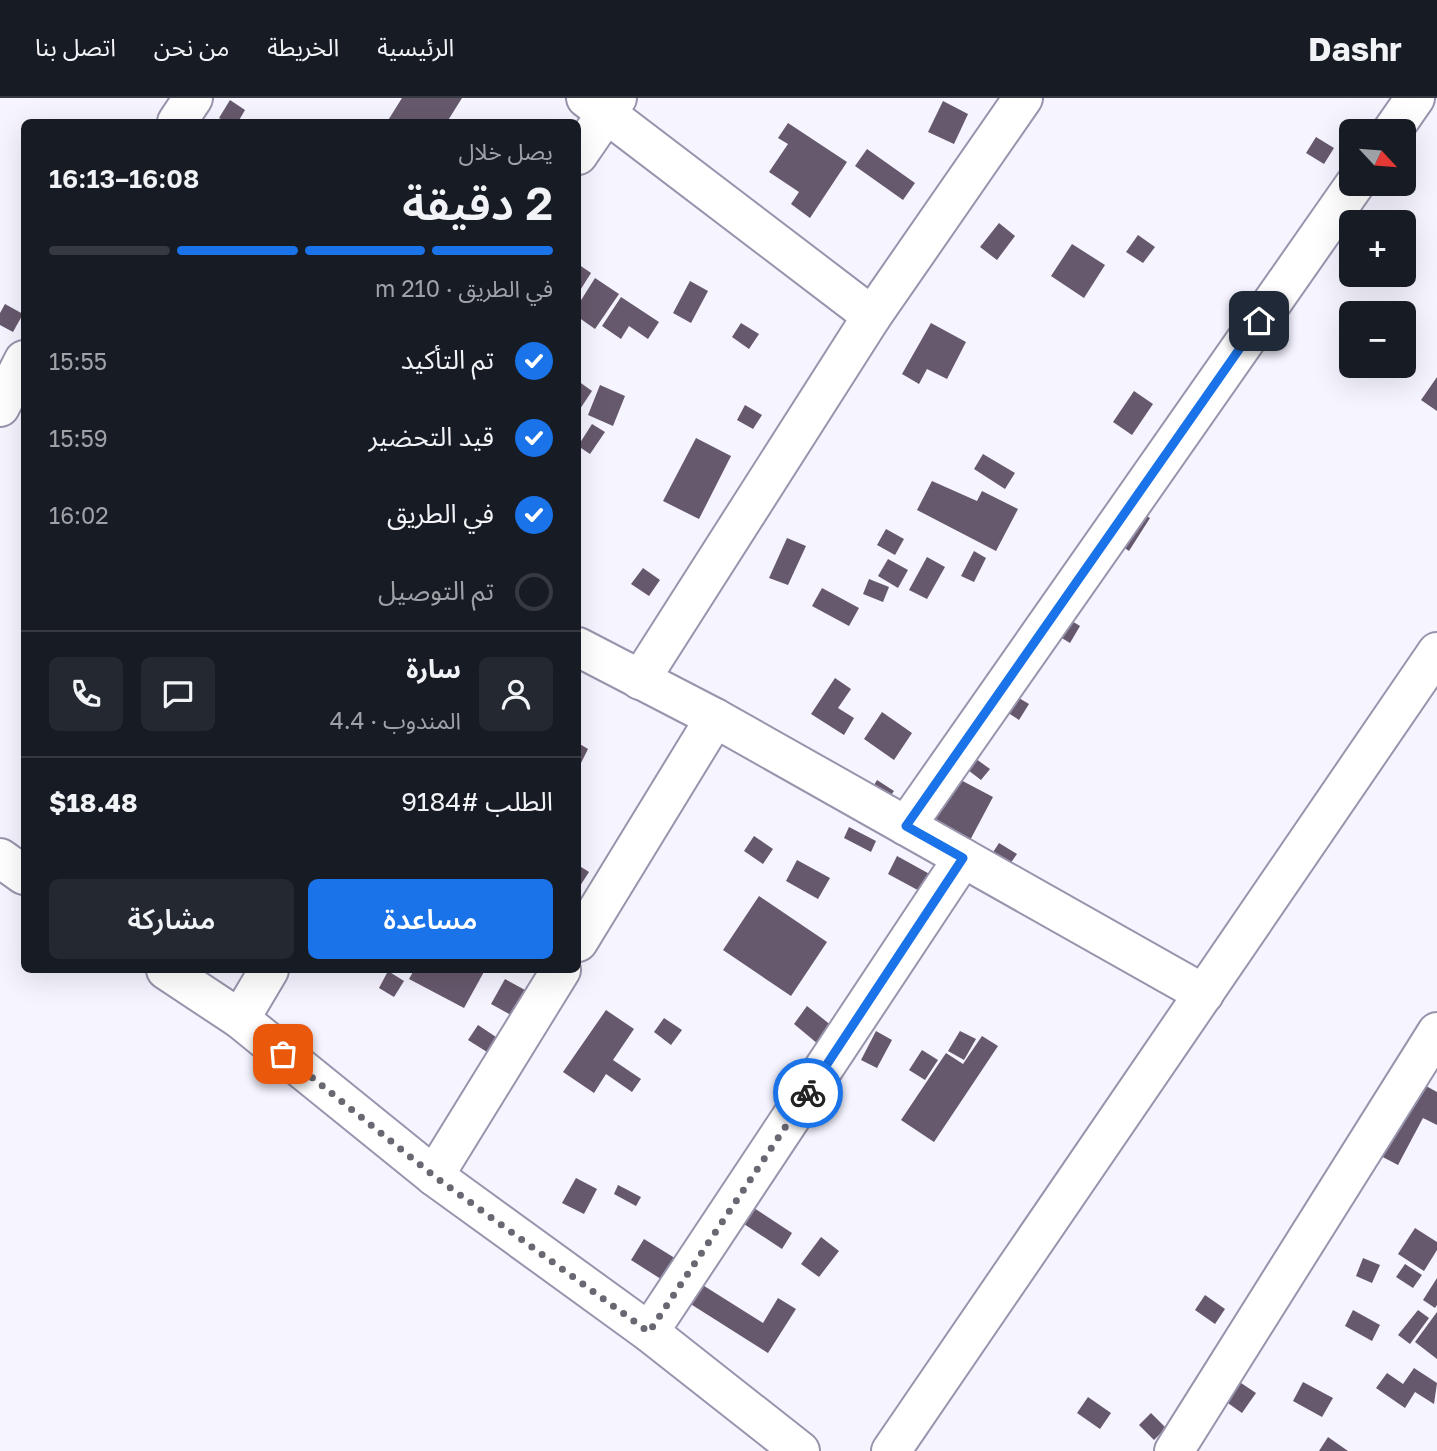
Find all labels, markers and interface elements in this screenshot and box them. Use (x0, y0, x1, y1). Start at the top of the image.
text: Dashr (1308, 29, 1402, 68)
text: اتصل بنا (35, 32, 116, 61)
text: من نحن (154, 32, 229, 61)
text: الخريطة (267, 32, 339, 61)
text: الرئيسية (377, 32, 454, 61)
north arrow (1339, 119, 1416, 196)
map controls (1339, 119, 1416, 378)
text: يصل خلال (458, 137, 553, 165)
text: 16:08–16:13 (49, 163, 199, 194)
text: 2 دقيقة (402, 175, 553, 230)
button: + (1339, 210, 1416, 287)
text: في الطريق · 210 m (375, 274, 553, 302)
pin (1229, 291, 1289, 351)
button: − (1339, 301, 1416, 378)
icon: home (1240, 302, 1278, 340)
icon: check (515, 342, 553, 380)
text: تم التأكيد (401, 344, 494, 375)
text: 15:55 (49, 347, 107, 375)
icon: check (515, 419, 553, 457)
text: قيد التحضير (368, 421, 494, 452)
text: 15:59 (49, 424, 108, 452)
icon: check (515, 496, 553, 534)
text: في الطريق (387, 498, 494, 529)
text: 16:02 (49, 501, 109, 529)
text: تم التوصيل (378, 575, 494, 606)
text: سارة (406, 653, 461, 684)
button: phone (49, 657, 123, 731)
button: chat (141, 657, 215, 731)
button: person (479, 657, 553, 731)
text: المندوب · 4.4 (330, 706, 461, 734)
text: الطلب #9184 (401, 786, 553, 817)
text: $18.48 (49, 787, 138, 818)
button: مشاركة (49, 879, 294, 959)
button: مساعدة (308, 879, 553, 959)
pin (253, 1024, 313, 1084)
icon: bag (264, 1035, 302, 1073)
courier (773, 1058, 843, 1128)
icon: bike (789, 1074, 827, 1112)

